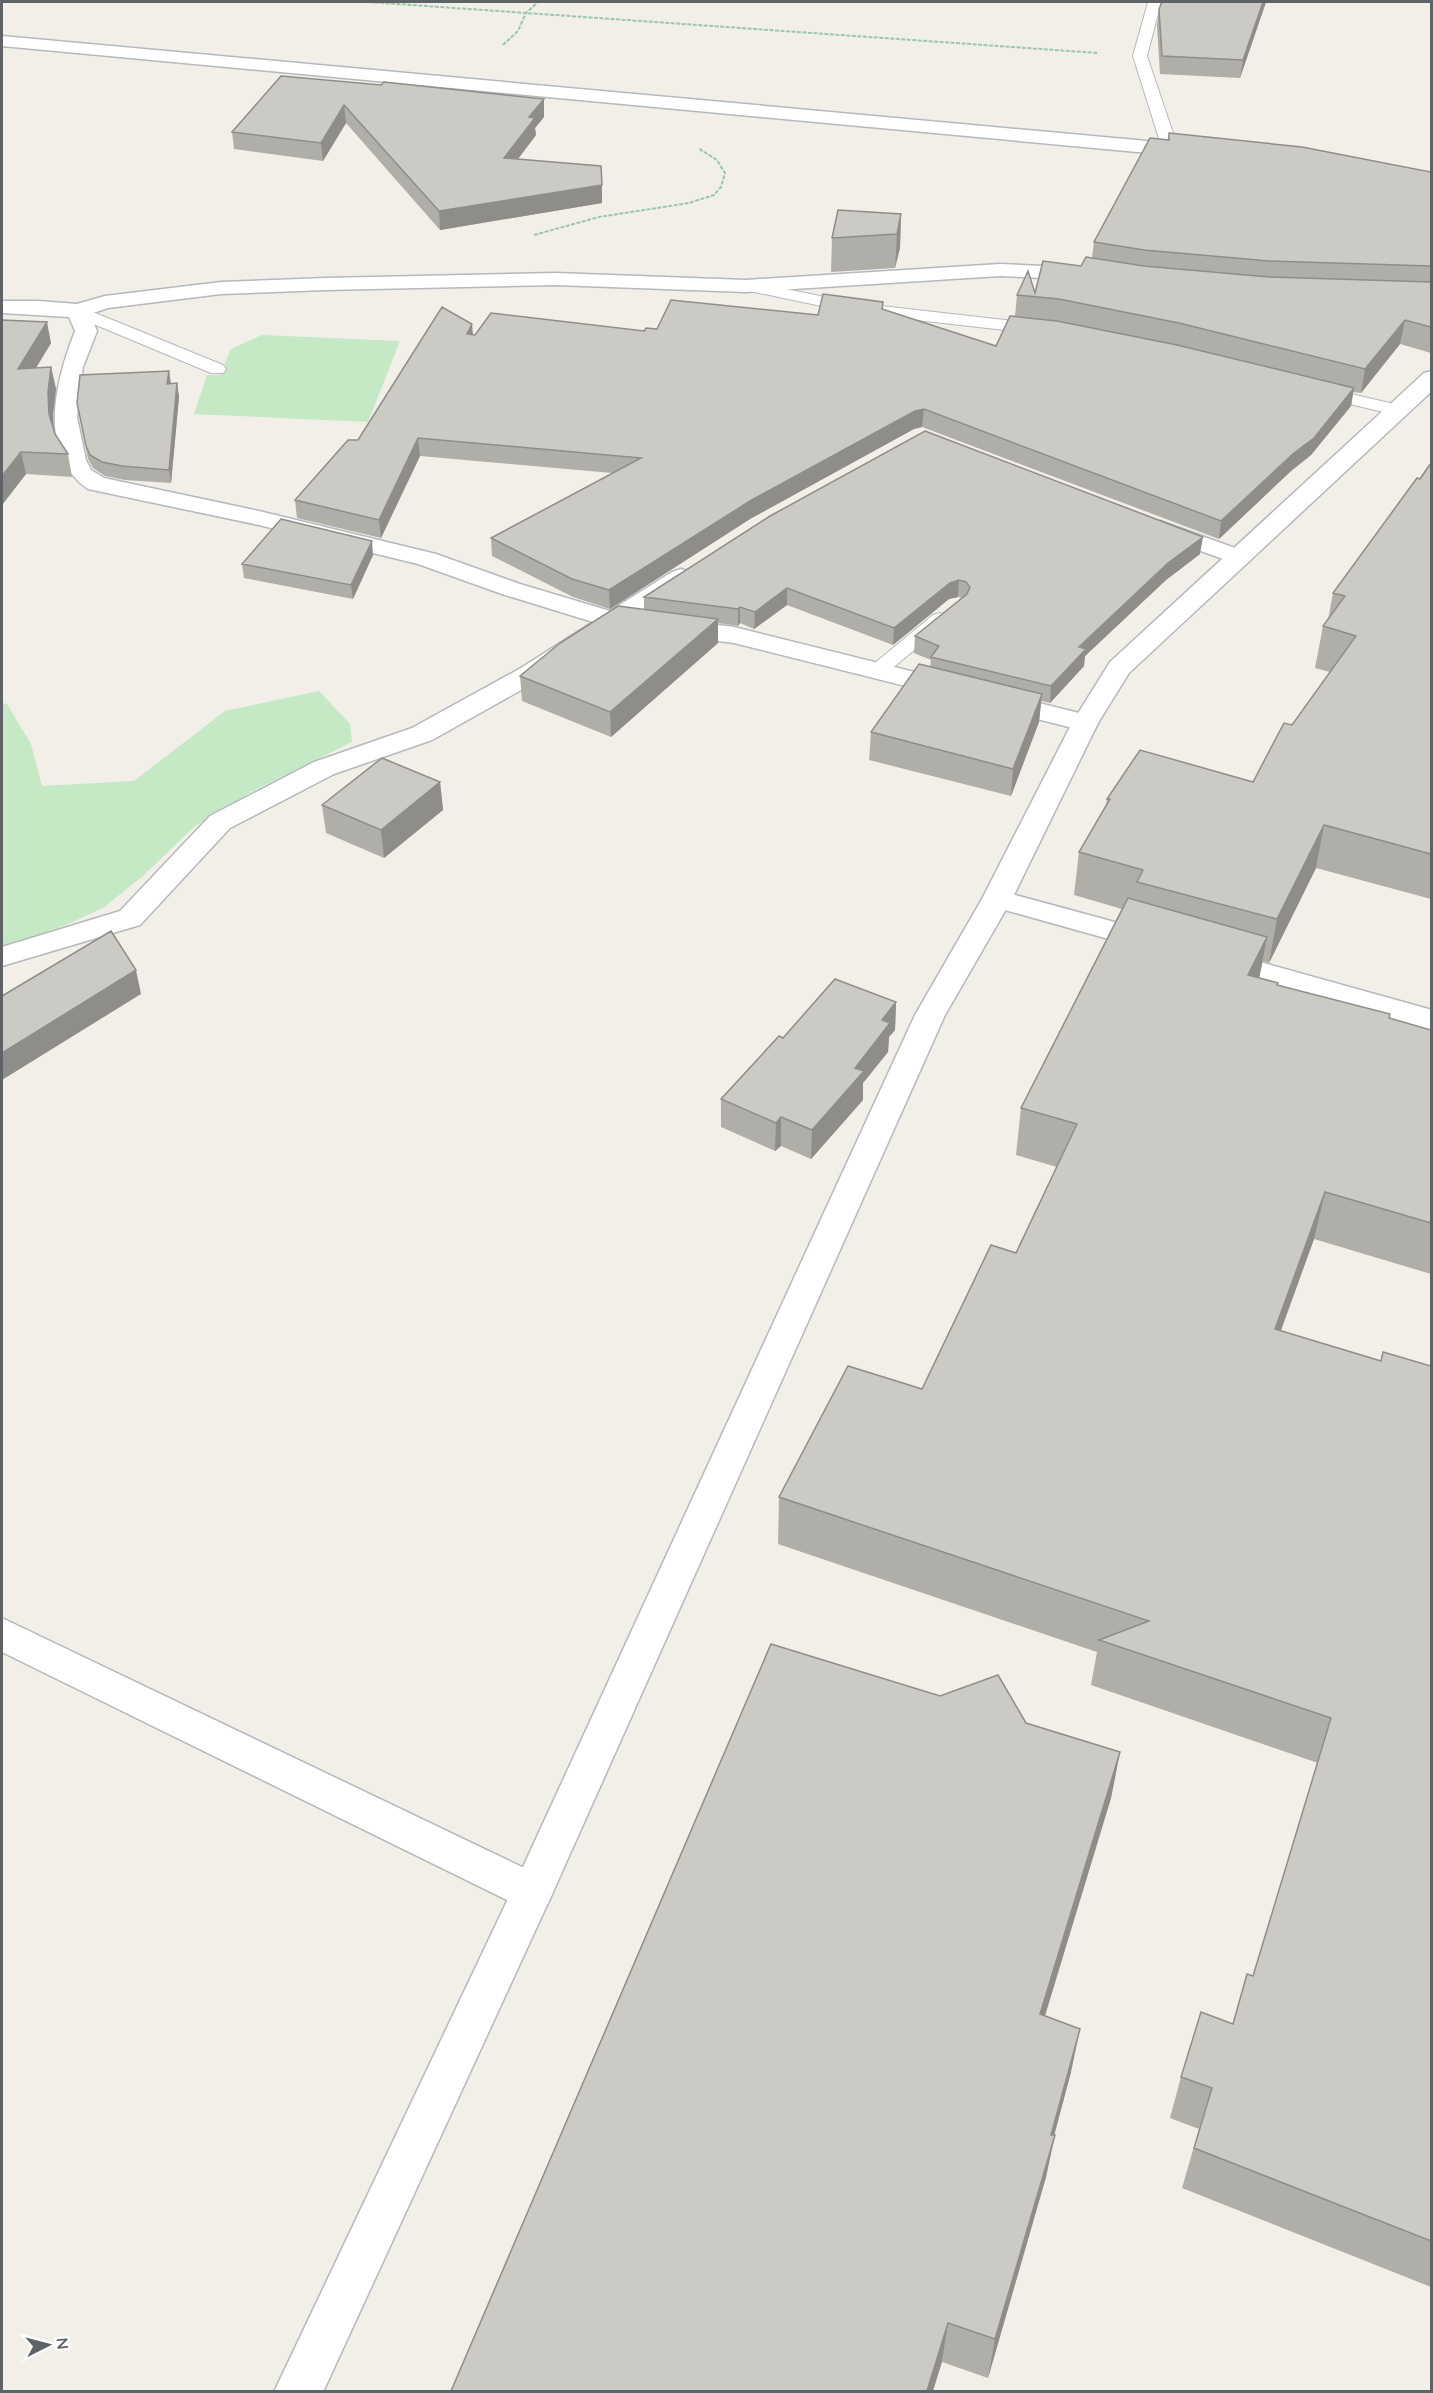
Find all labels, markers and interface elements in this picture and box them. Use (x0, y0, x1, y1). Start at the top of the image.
north arrow (18, 2315, 78, 2375)
text: N (52, 2337, 73, 2350)

